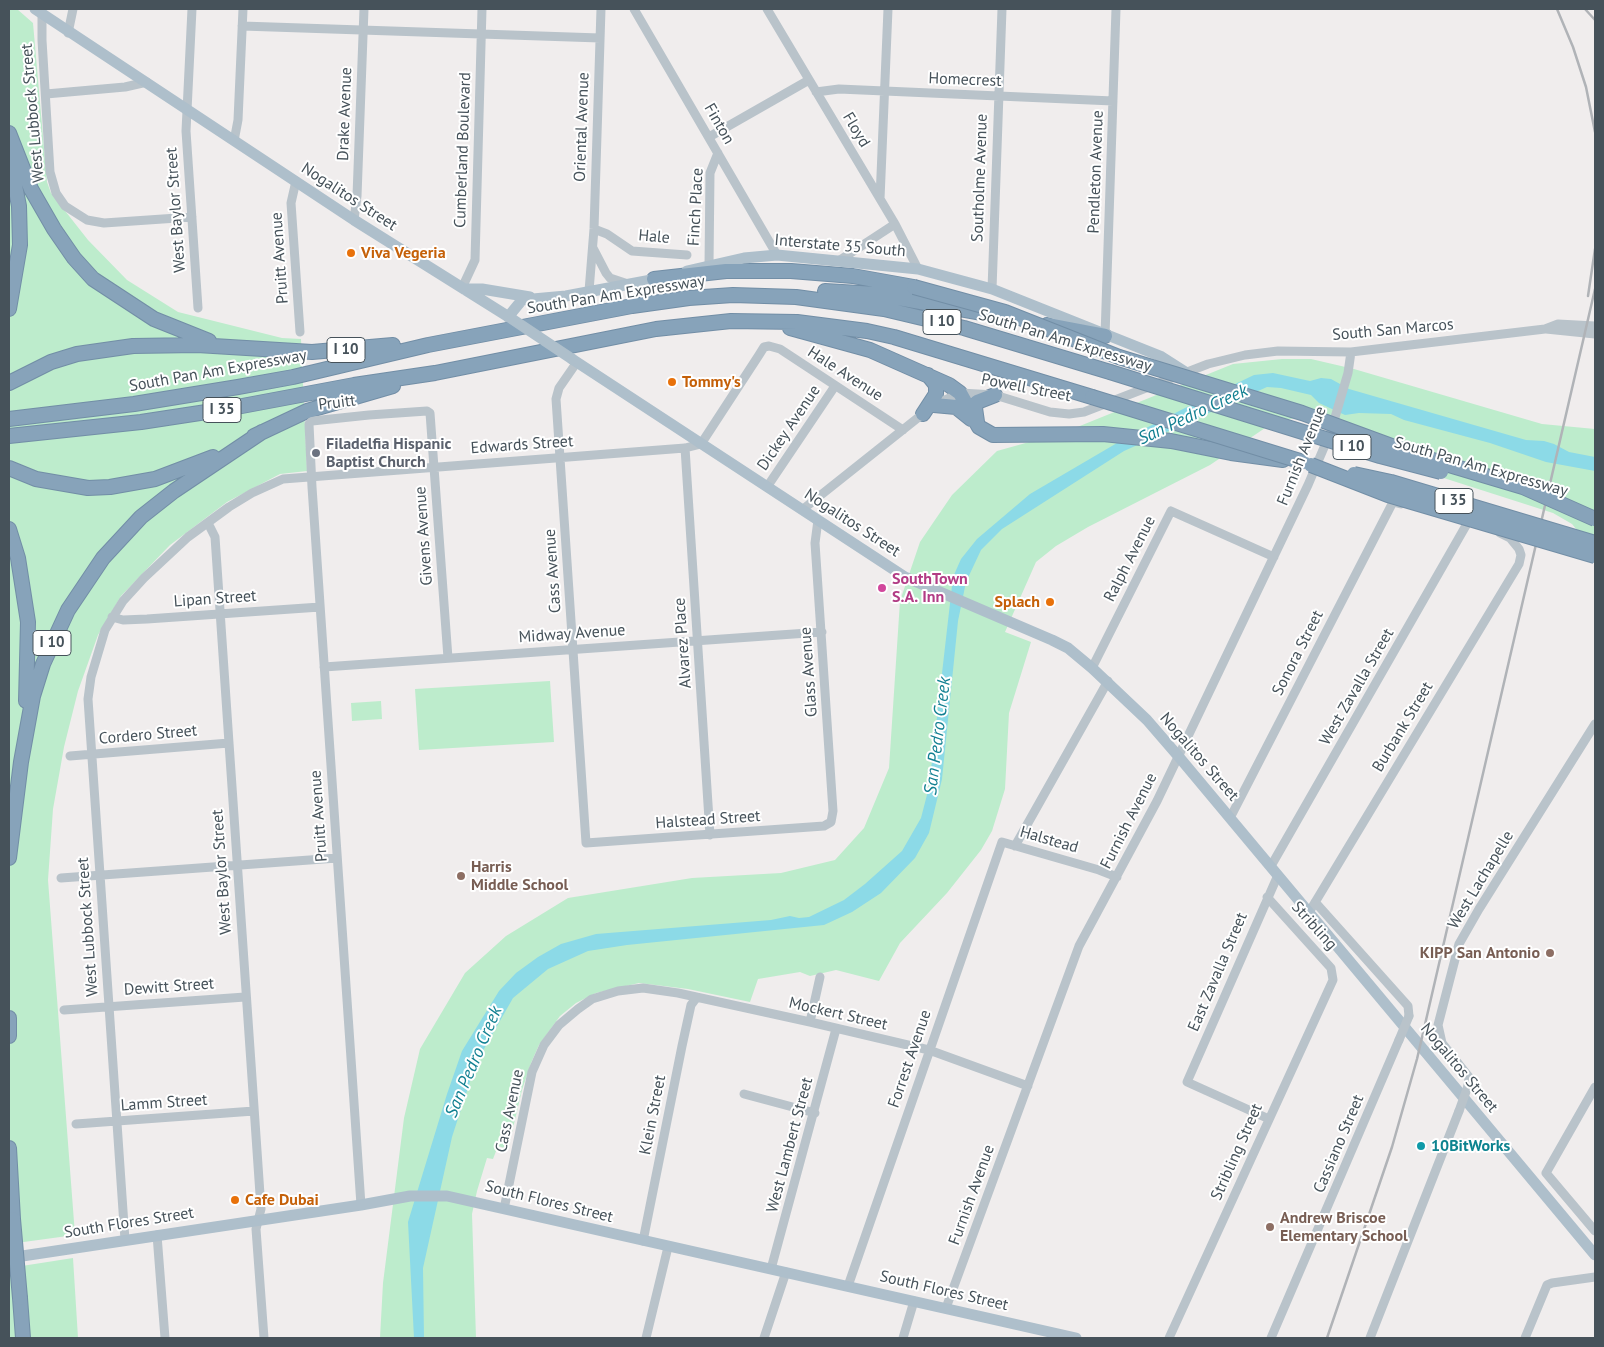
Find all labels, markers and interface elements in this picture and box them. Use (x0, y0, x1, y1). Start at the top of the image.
street label: West Lubbock Street (17, 43, 49, 183)
street label: Drake Avenue (334, 67, 356, 161)
street label: Homecrest (928, 69, 1002, 91)
street label: Cumberland Boulevard (451, 72, 475, 228)
street label: Oriental Avenue (570, 72, 594, 182)
street label: Finton (700, 100, 738, 148)
street label: Floyd (838, 109, 874, 151)
street label: Pendleton Avenue (1084, 110, 1108, 234)
street label: Southolme Avenue (968, 113, 992, 243)
street label: West Baylor Street (162, 147, 190, 273)
street label: Nogalitos Street (297, 159, 401, 235)
street label: Finch Place (684, 168, 708, 246)
street label: Pruitt Avenue (267, 212, 293, 304)
street label: Hale (637, 226, 671, 248)
street label: Interstate 35 South (774, 231, 906, 261)
place label: Viva Vegeria (361, 243, 446, 263)
marker: Viva Vegeria (345, 247, 357, 259)
street label: South Pan Am Expressway (526, 271, 706, 319)
street label: South Pan Am Expressway (976, 306, 1154, 376)
road number: I 10 (923, 310, 961, 334)
street label: South San Marcos (1331, 315, 1455, 345)
road number: I 10 (327, 338, 365, 362)
street label: Hale Avenue (804, 343, 886, 405)
street label: South Pan Am Expressway (128, 346, 308, 396)
street label: Powell Street (980, 370, 1072, 406)
place label: Tommy's (682, 372, 741, 392)
marker: Tommy's (666, 376, 678, 388)
water label: San Pedro Creek (1135, 380, 1251, 450)
street label: Dickey Avenue (753, 382, 825, 474)
street label: Pruitt (317, 391, 357, 415)
road number: I 35 (203, 398, 241, 422)
street label: Furnish Avenue (1273, 404, 1331, 508)
street label: Edwards Street (470, 432, 574, 458)
street label: South Pan Am Expressway (1392, 433, 1570, 501)
place label: Filadelfia Hispanic Baptist Church (326, 434, 451, 472)
road number: I 10 (1333, 434, 1371, 460)
marker: Filadelfia Hispanic Baptist Church (310, 447, 322, 459)
street label: Nogalitos Street (800, 485, 904, 561)
street label: Givens Avenue (411, 486, 437, 586)
road number: I 35 (1435, 488, 1473, 514)
street label: Ralph Avenue (1100, 513, 1160, 605)
street label: Cass Avenue (540, 528, 566, 614)
place label: SouthTown S.A. Inn (892, 569, 968, 607)
marker: SouthTown S.A. Inn (876, 582, 888, 594)
street label: Lipan Street (173, 587, 257, 611)
place label: Splach (995, 592, 1040, 612)
marker: Splach (1044, 596, 1056, 608)
street label: Alvarez Place (670, 597, 696, 689)
street label: Sonora Street (1268, 607, 1328, 699)
street label: Midway Avenue (518, 621, 626, 647)
street label: West Zavalla Street (1316, 625, 1398, 749)
street label: Glass Avenue (796, 626, 822, 718)
road number: I 10 (33, 630, 71, 656)
water label: San Pedro Creek (920, 676, 956, 796)
street label: Burbank Street (1369, 679, 1437, 775)
street label: Nogalitos Street (1155, 709, 1243, 805)
street label: Cordero Street (98, 721, 198, 749)
street label: Pruitt Avenue (306, 770, 332, 862)
street label: Furnish Avenue (1097, 770, 1161, 872)
street label: Halstead Street (655, 807, 761, 833)
street label: West Baylor Street (208, 809, 236, 935)
street label: Halstead (1018, 823, 1080, 857)
street label: West Lachapelle (1444, 827, 1518, 933)
street label: West Lubbock Street (74, 857, 102, 997)
place label: Harris Middle School (471, 857, 568, 895)
marker: Harris Middle School (455, 870, 467, 882)
street label: Stribling (1287, 898, 1341, 954)
street label: East Zavalla Street (1184, 910, 1252, 1034)
place label: KIPP San Antonio (1420, 943, 1540, 963)
marker: KIPP San Antonio (1544, 947, 1556, 959)
street label: Dewitt Street (123, 974, 215, 1000)
street label: Mockert Street (787, 993, 889, 1035)
water label: San Pedro Creek (441, 1003, 507, 1121)
street label: Forrest Avenue (884, 1008, 936, 1110)
street label: Nogalitos Street (1416, 1019, 1502, 1117)
street label: Cass Avenue (492, 1068, 528, 1154)
street label: Klein Street (636, 1074, 670, 1156)
street label: West Lambert Street (763, 1075, 817, 1215)
street label: Lamm Street (120, 1090, 208, 1116)
street label: Cassiano Street (1310, 1092, 1368, 1196)
street label: Stribling Street (1207, 1101, 1267, 1203)
place label: 10BitWorks (1431, 1136, 1510, 1156)
marker: 10BitWorks (1415, 1140, 1427, 1152)
street label: Furnish Avenue (945, 1142, 999, 1248)
street label: South Flores Street (483, 1177, 615, 1227)
place label: Cafe Dubai (245, 1190, 319, 1210)
marker: Cafe Dubai (229, 1194, 241, 1206)
street label: South Flores Street (63, 1203, 195, 1243)
place label: Andrew Briscoe Elementary School (1280, 1208, 1408, 1246)
marker: Andrew Briscoe Elementary School (1264, 1221, 1276, 1233)
street label: South Flores Street (878, 1267, 1010, 1315)

